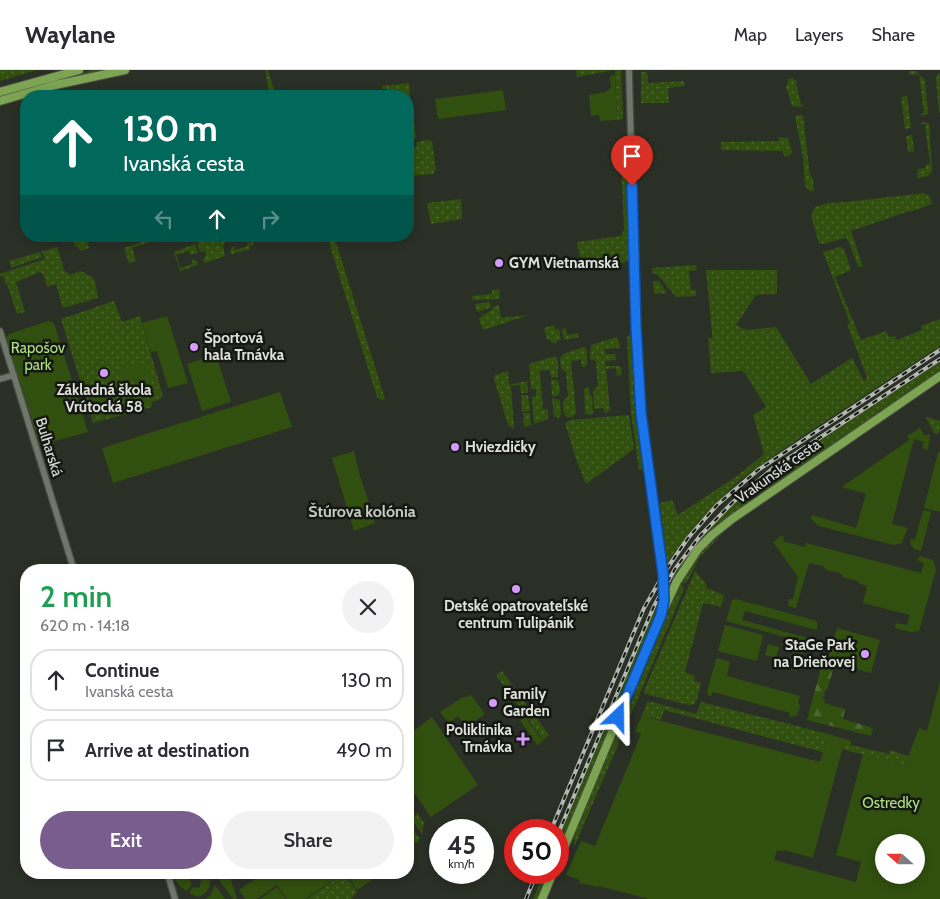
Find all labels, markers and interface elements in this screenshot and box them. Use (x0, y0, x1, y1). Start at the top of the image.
text: Waylane (25, 20, 115, 49)
text: Map (734, 24, 767, 46)
text: Layers (795, 24, 844, 46)
text: Share (872, 24, 915, 46)
text: 130 m (123, 107, 218, 150)
icon: ahead (40, 110, 105, 175)
pin (611, 135, 653, 186)
icon: arrive (618, 142, 646, 170)
text: Ivanská cesta (123, 150, 245, 177)
icon: left (150, 205, 178, 233)
icon: ahead (203, 205, 231, 233)
icon: right (256, 205, 284, 233)
place label: GYM Vietnamská (509, 254, 620, 272)
marker: GYM Vietnamská (493, 257, 505, 269)
place label: Športová hala Trnávka (204, 328, 285, 364)
park label: Rapošov park (11, 339, 66, 374)
marker: Športová hala Trnávka (188, 341, 200, 353)
marker: Základná škola Vrútocká 58 (98, 367, 110, 379)
place label: Základná škola Vrútocká 58 (56, 381, 152, 416)
street label: Bulharská (32, 415, 67, 479)
street label: Vrakunská cesta (732, 435, 825, 507)
place label: Hviezdičky (465, 438, 537, 456)
marker: Hviezdičky (449, 441, 461, 453)
district label: Štúrova kolónia (308, 502, 416, 521)
text: 2 min (40, 578, 112, 615)
button: close (342, 581, 394, 633)
marker: Detské opatrovateľské centrum Tulipánik (510, 583, 522, 595)
place label: Detské opatrovateľské centrum Tulipánik (444, 597, 588, 632)
text: 620 m · 14:18 (40, 616, 130, 635)
place label: StaGe Park na Drieňovej (774, 636, 856, 671)
marker: StaGe Park na Drieňovej (859, 648, 871, 660)
text: Continue (85, 659, 159, 682)
icon: ahead (42, 666, 70, 694)
text: 130 m (341, 669, 392, 692)
text: Ivanská cesta (85, 682, 173, 701)
place label: Family Garden (503, 685, 550, 720)
position arrow (591, 690, 643, 742)
marker: Family Garden (487, 697, 499, 709)
place label: Poliklinika Trnávka (446, 721, 513, 756)
marker: Poliklinika Trnávka (516, 732, 530, 746)
icon: arrive (42, 736, 70, 764)
text: Arrive at destination (85, 739, 249, 762)
text: 490 m (336, 739, 392, 762)
park label: Ostredky (862, 794, 920, 812)
button: Exit (40, 811, 212, 869)
button: Share (222, 811, 394, 869)
speed limit sign: 50 (504, 819, 569, 884)
text: 45 (447, 830, 476, 860)
north arrow (875, 834, 925, 884)
map controls (875, 834, 925, 884)
text: km/h (448, 856, 475, 871)

